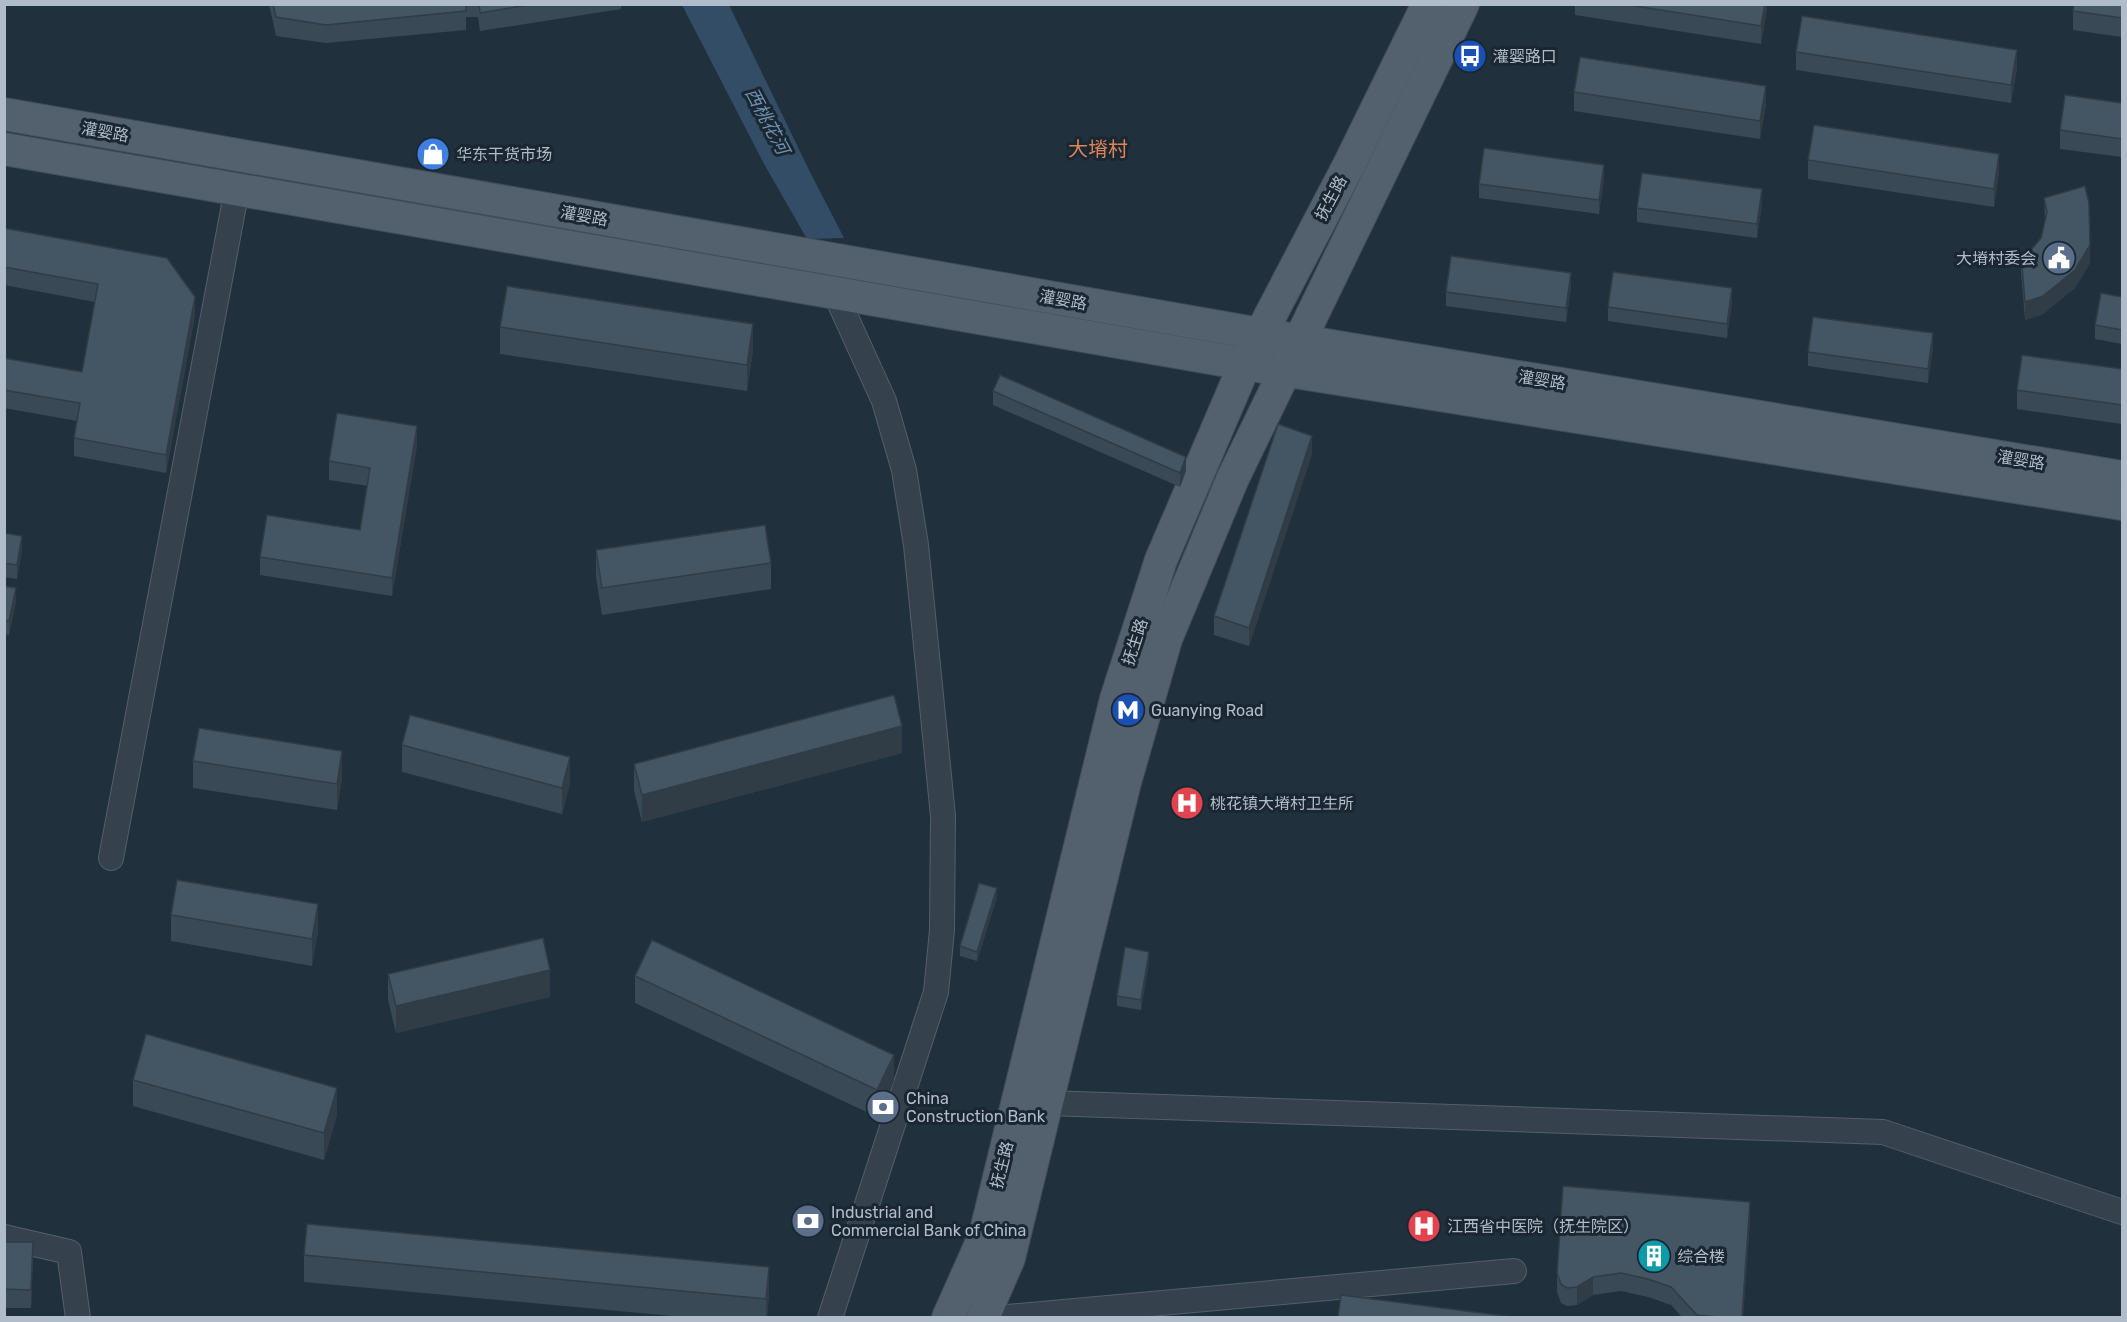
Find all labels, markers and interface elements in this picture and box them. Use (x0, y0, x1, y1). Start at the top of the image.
bus stop icon: 灌婴路口 (1452, 38, 1488, 74)
place label: 灌婴路口 (1493, 47, 1557, 66)
water label: 西桃花河 (740, 84, 795, 161)
street label: 灌婴路 (80, 118, 130, 146)
shop icon: 华东干货市场 (415, 136, 451, 172)
district label: 大塉村 (1068, 137, 1128, 161)
place label: 华东干货市场 (456, 145, 552, 164)
street label: 抚生路 (1311, 172, 1351, 224)
street label: 灌婴路 (559, 202, 609, 230)
public building icon: 大塉村委会 (2041, 240, 2077, 276)
place label: 大塉村委会 (1956, 249, 2036, 268)
street label: 灌婴路 (1038, 286, 1088, 314)
street label: 灌婴路 (1517, 367, 1567, 393)
street label: 灌婴路 (1996, 447, 2046, 473)
street label: 抚生路 (1119, 616, 1151, 668)
metro station icon: Guanying Road (1110, 692, 1146, 728)
place label: Guanying Road (1151, 701, 1264, 720)
hospital icon: 桃花镇大塉村卫生所 (1169, 785, 1205, 821)
place label: 桃花镇大塉村卫生所 (1210, 794, 1354, 813)
bank icon: China Construction Bank (865, 1089, 901, 1125)
place label: China Construction Bank (906, 1089, 1046, 1126)
street label: 抚生路 (987, 1139, 1017, 1191)
bank icon: Industrial and Commercial Bank of China (790, 1203, 826, 1239)
place label: Industrial and Commercial Bank of China (831, 1203, 1026, 1240)
hospital icon: 江西省中医院（抚生院区） (1406, 1208, 1442, 1244)
place label: 江西省中医院（抚生院区） (1447, 1217, 1639, 1236)
building icon: 综合楼 (1636, 1238, 1672, 1274)
place label: 综合楼 (1677, 1247, 1725, 1266)

